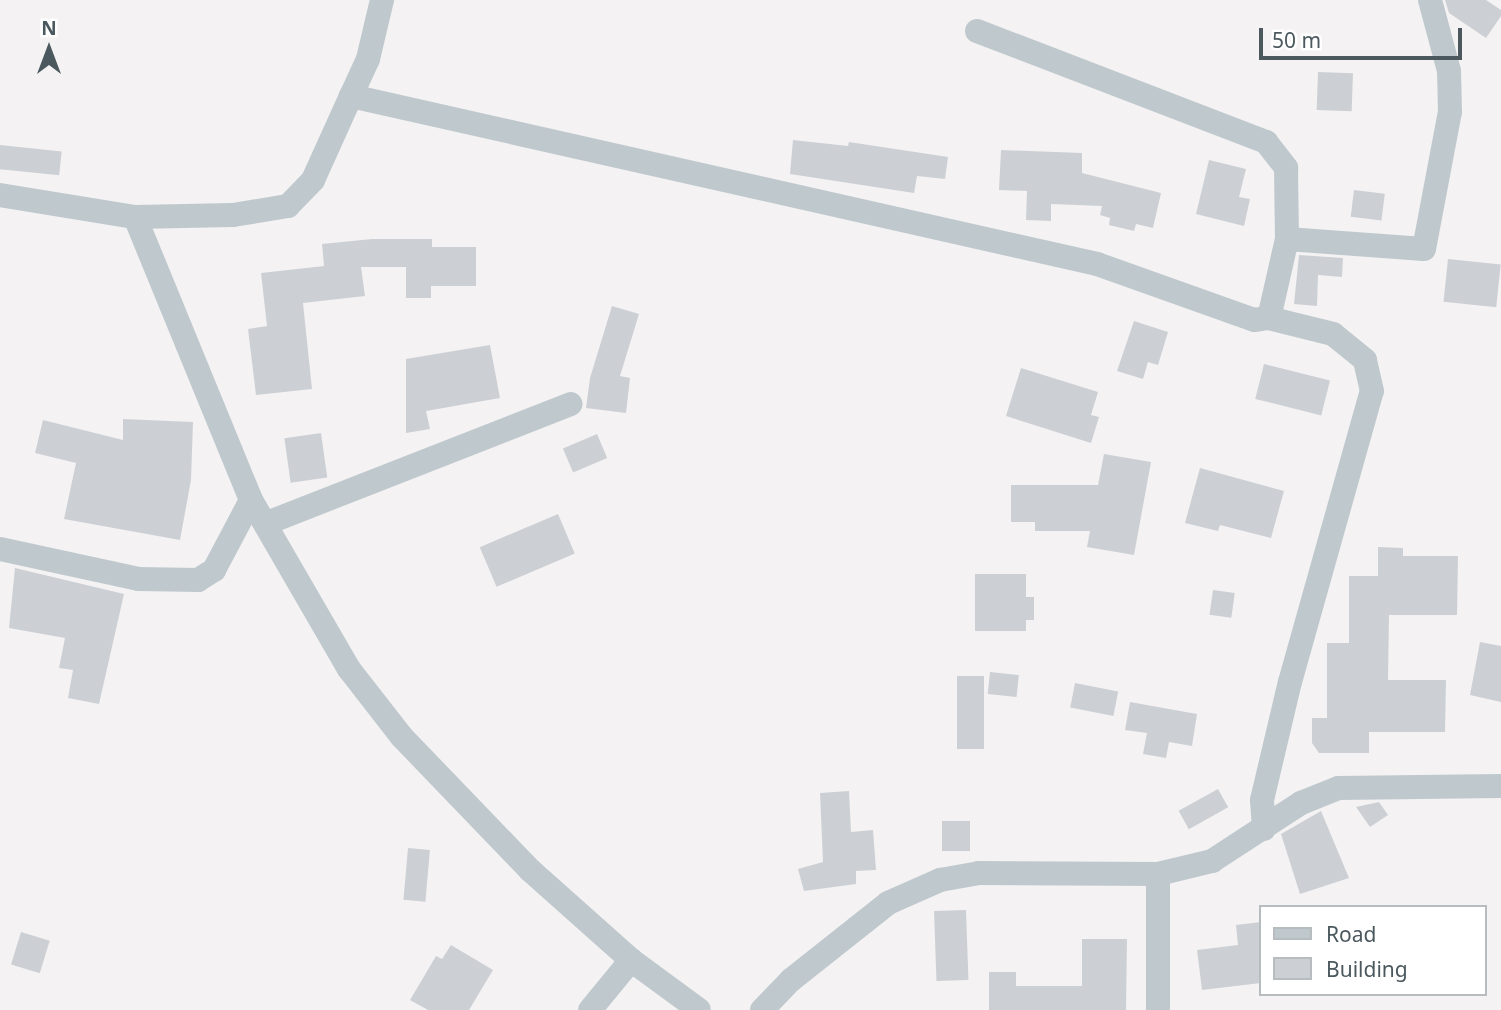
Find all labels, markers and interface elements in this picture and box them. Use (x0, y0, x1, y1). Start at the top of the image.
north arrow (14, 14, 84, 84)
scale bar (1263, 14, 1466, 58)
text: N (41, 15, 57, 41)
text: 50 m (1272, 26, 1321, 54)
legend (1260, 905, 1487, 996)
text: Road (1326, 920, 1376, 948)
text: Building (1326, 955, 1408, 983)

